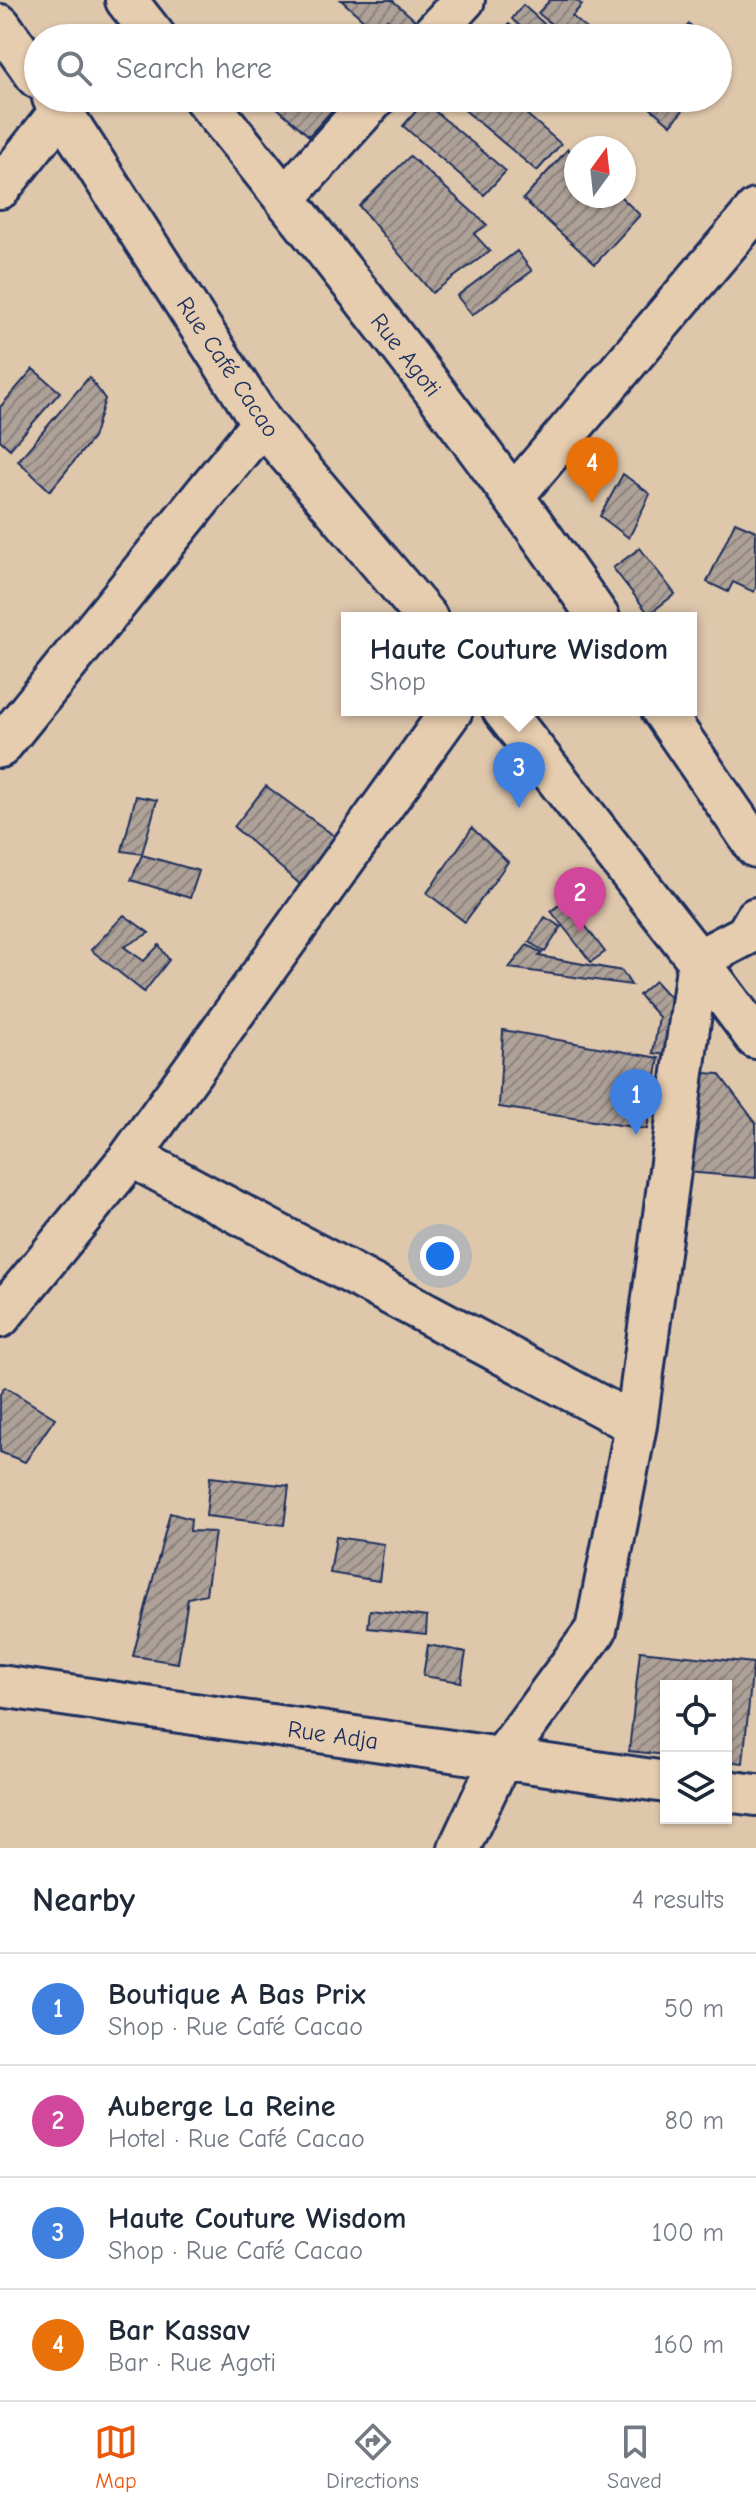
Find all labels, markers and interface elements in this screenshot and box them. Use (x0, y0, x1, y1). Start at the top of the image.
search box (24, 24, 732, 112)
icon: search (52, 46, 96, 90)
text: Search here (116, 51, 272, 86)
north arrow (564, 136, 636, 208)
street label: Rue Café Cacao (171, 291, 285, 443)
street label: Rue Agoti (365, 308, 447, 402)
pin: 4 (566, 437, 618, 503)
popup (341, 612, 697, 716)
text: Haute Couture Wisdom (370, 632, 668, 667)
text: Shop (370, 667, 426, 697)
pin: 3 (493, 742, 545, 808)
pin: 2 (554, 867, 606, 933)
pin: 1 (610, 1069, 662, 1135)
your location (420, 1236, 460, 1276)
map controls (660, 1680, 732, 1824)
button: locate (660, 1680, 732, 1752)
street label: Rue Adja (286, 1715, 380, 1755)
button: layers (660, 1752, 732, 1824)
text: Nearby (32, 1880, 135, 1920)
text: 4 results (632, 1885, 724, 1915)
text: Boutique A Bas Prix (108, 1977, 366, 2012)
text: 1 (53, 1994, 63, 2024)
text: 50 m (664, 1994, 724, 2024)
text: Shop · Rue Café Cacao (108, 2012, 363, 2042)
text: Auberge La Reine (108, 2089, 335, 2124)
text: 2 (52, 2106, 64, 2136)
text: 80 m (665, 2106, 724, 2136)
text: Hotel · Rue Café Cacao (108, 2124, 365, 2154)
text: Haute Couture Wisdom (108, 2201, 406, 2236)
text: 3 (52, 2218, 64, 2248)
text: 100 m (652, 2218, 724, 2248)
text: Shop · Rue Café Cacao (108, 2236, 363, 2266)
text: Bar Kassav (108, 2313, 250, 2348)
text: 4 (52, 2330, 64, 2360)
text: 160 m (654, 2330, 724, 2360)
text: Bar · Rue Agoti (108, 2348, 276, 2378)
tab: Map (94, 2420, 138, 2494)
tab: Directions (326, 2420, 419, 2494)
tab: Saved (607, 2420, 662, 2494)

